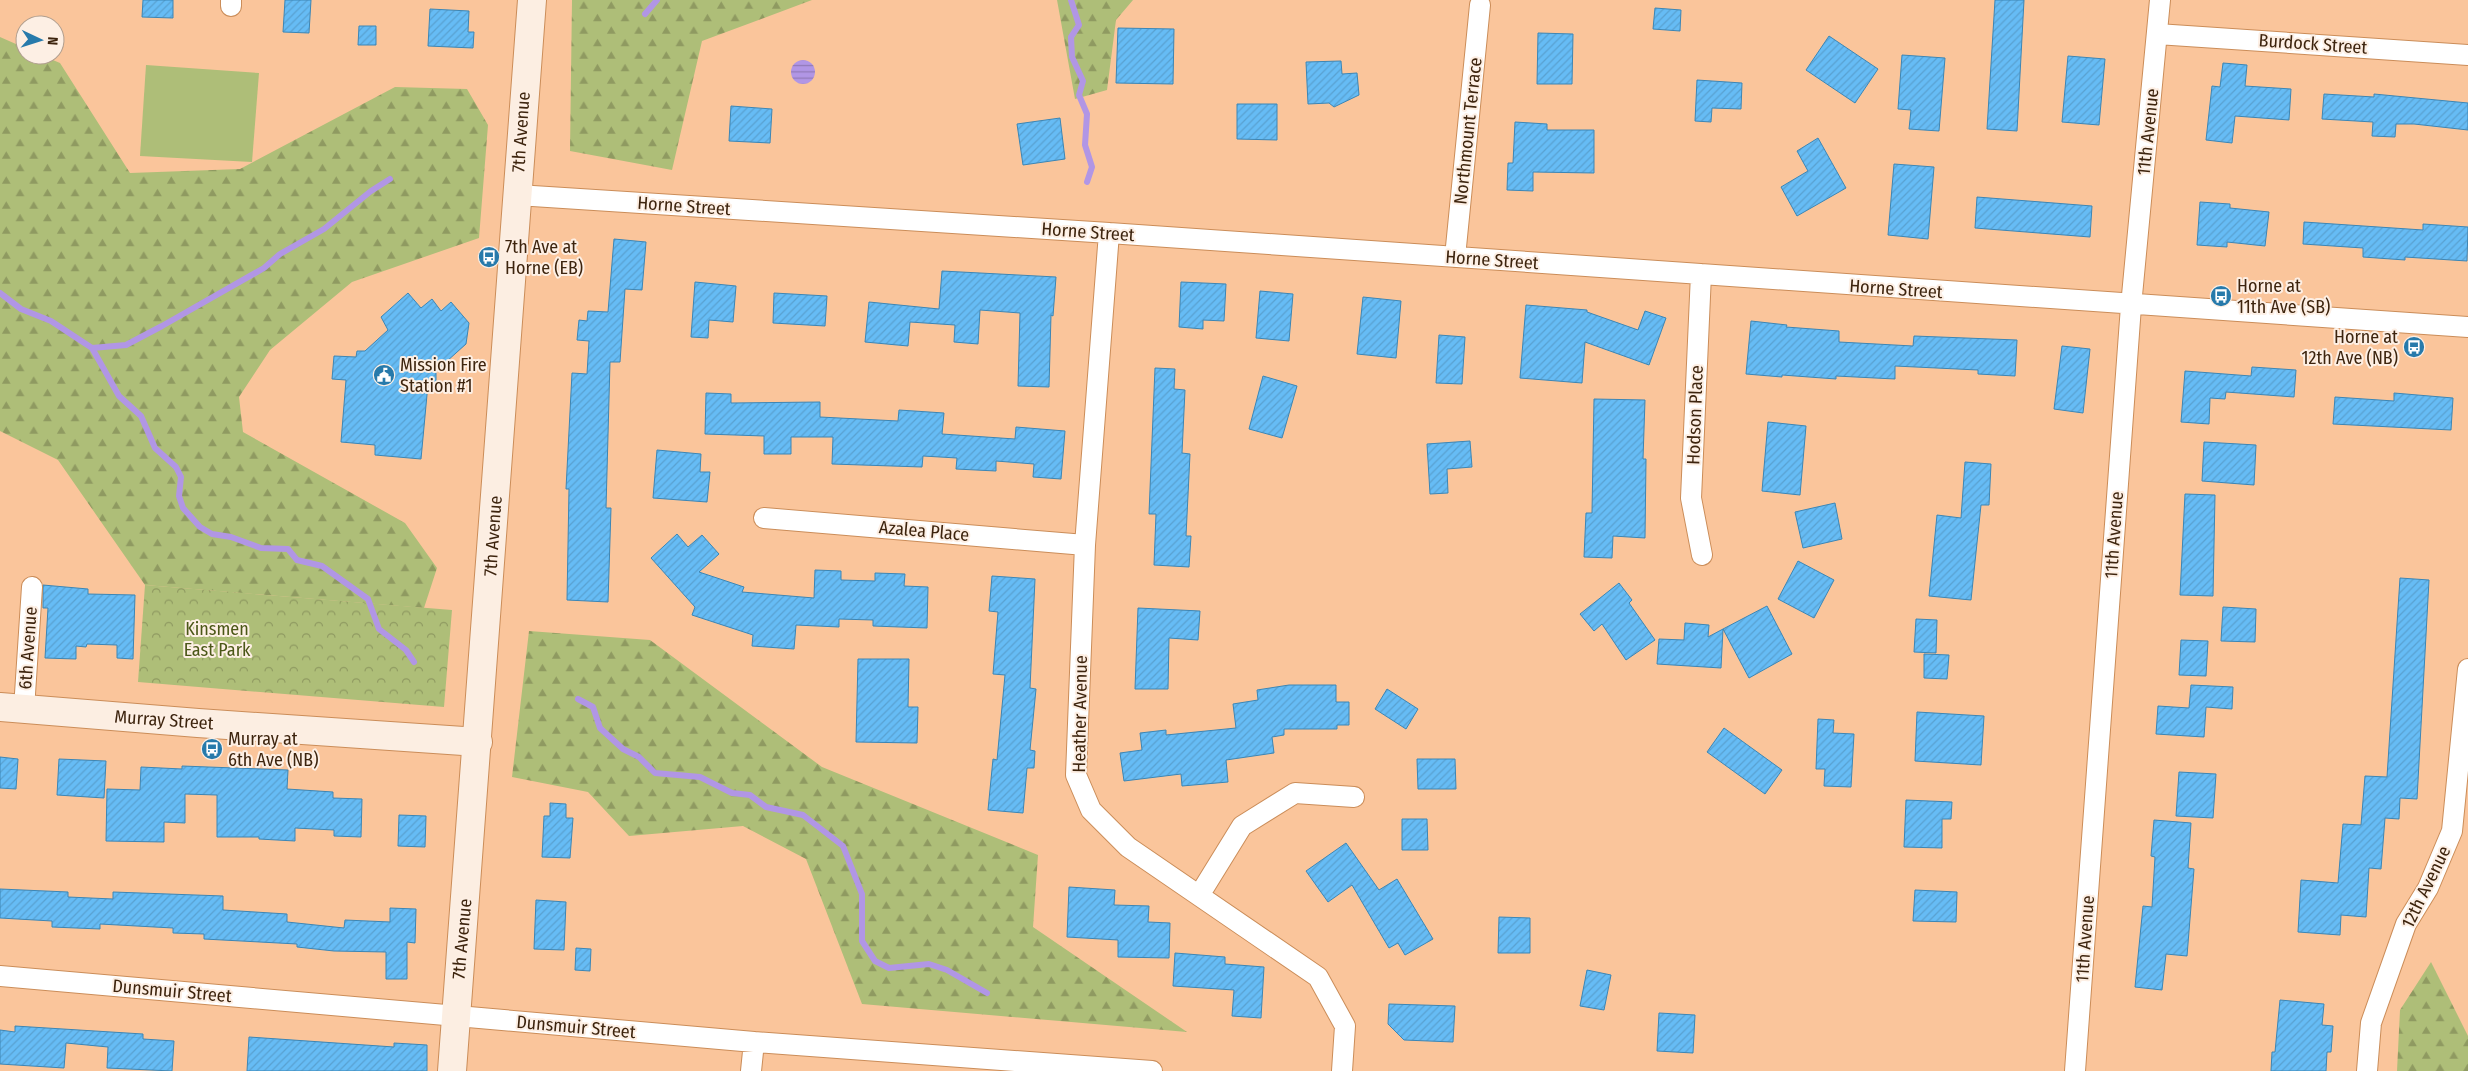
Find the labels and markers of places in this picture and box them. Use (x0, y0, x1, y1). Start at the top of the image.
place label: 7th Ave at Horne (EB) (505, 236, 583, 279)
bus stop icon: 7th Ave at Horne (EB) (477, 245, 501, 269)
place label: Horne at 11th Ave (SB) (2237, 275, 2330, 318)
bus stop icon: Horne at 11th Ave (SB) (2209, 284, 2233, 308)
place label: Horne at 12th Ave (NB) (2302, 326, 2398, 369)
bus stop icon: Horne at 12th Ave (NB) (2402, 335, 2426, 359)
place label: Mission Fire Station #1 (400, 354, 487, 397)
public building icon: Mission Fire Station #1 (372, 363, 396, 387)
place label: Murray at 6th Ave (NB) (228, 728, 318, 771)
bus stop icon: Murray at 6th Ave (NB) (200, 737, 224, 761)

